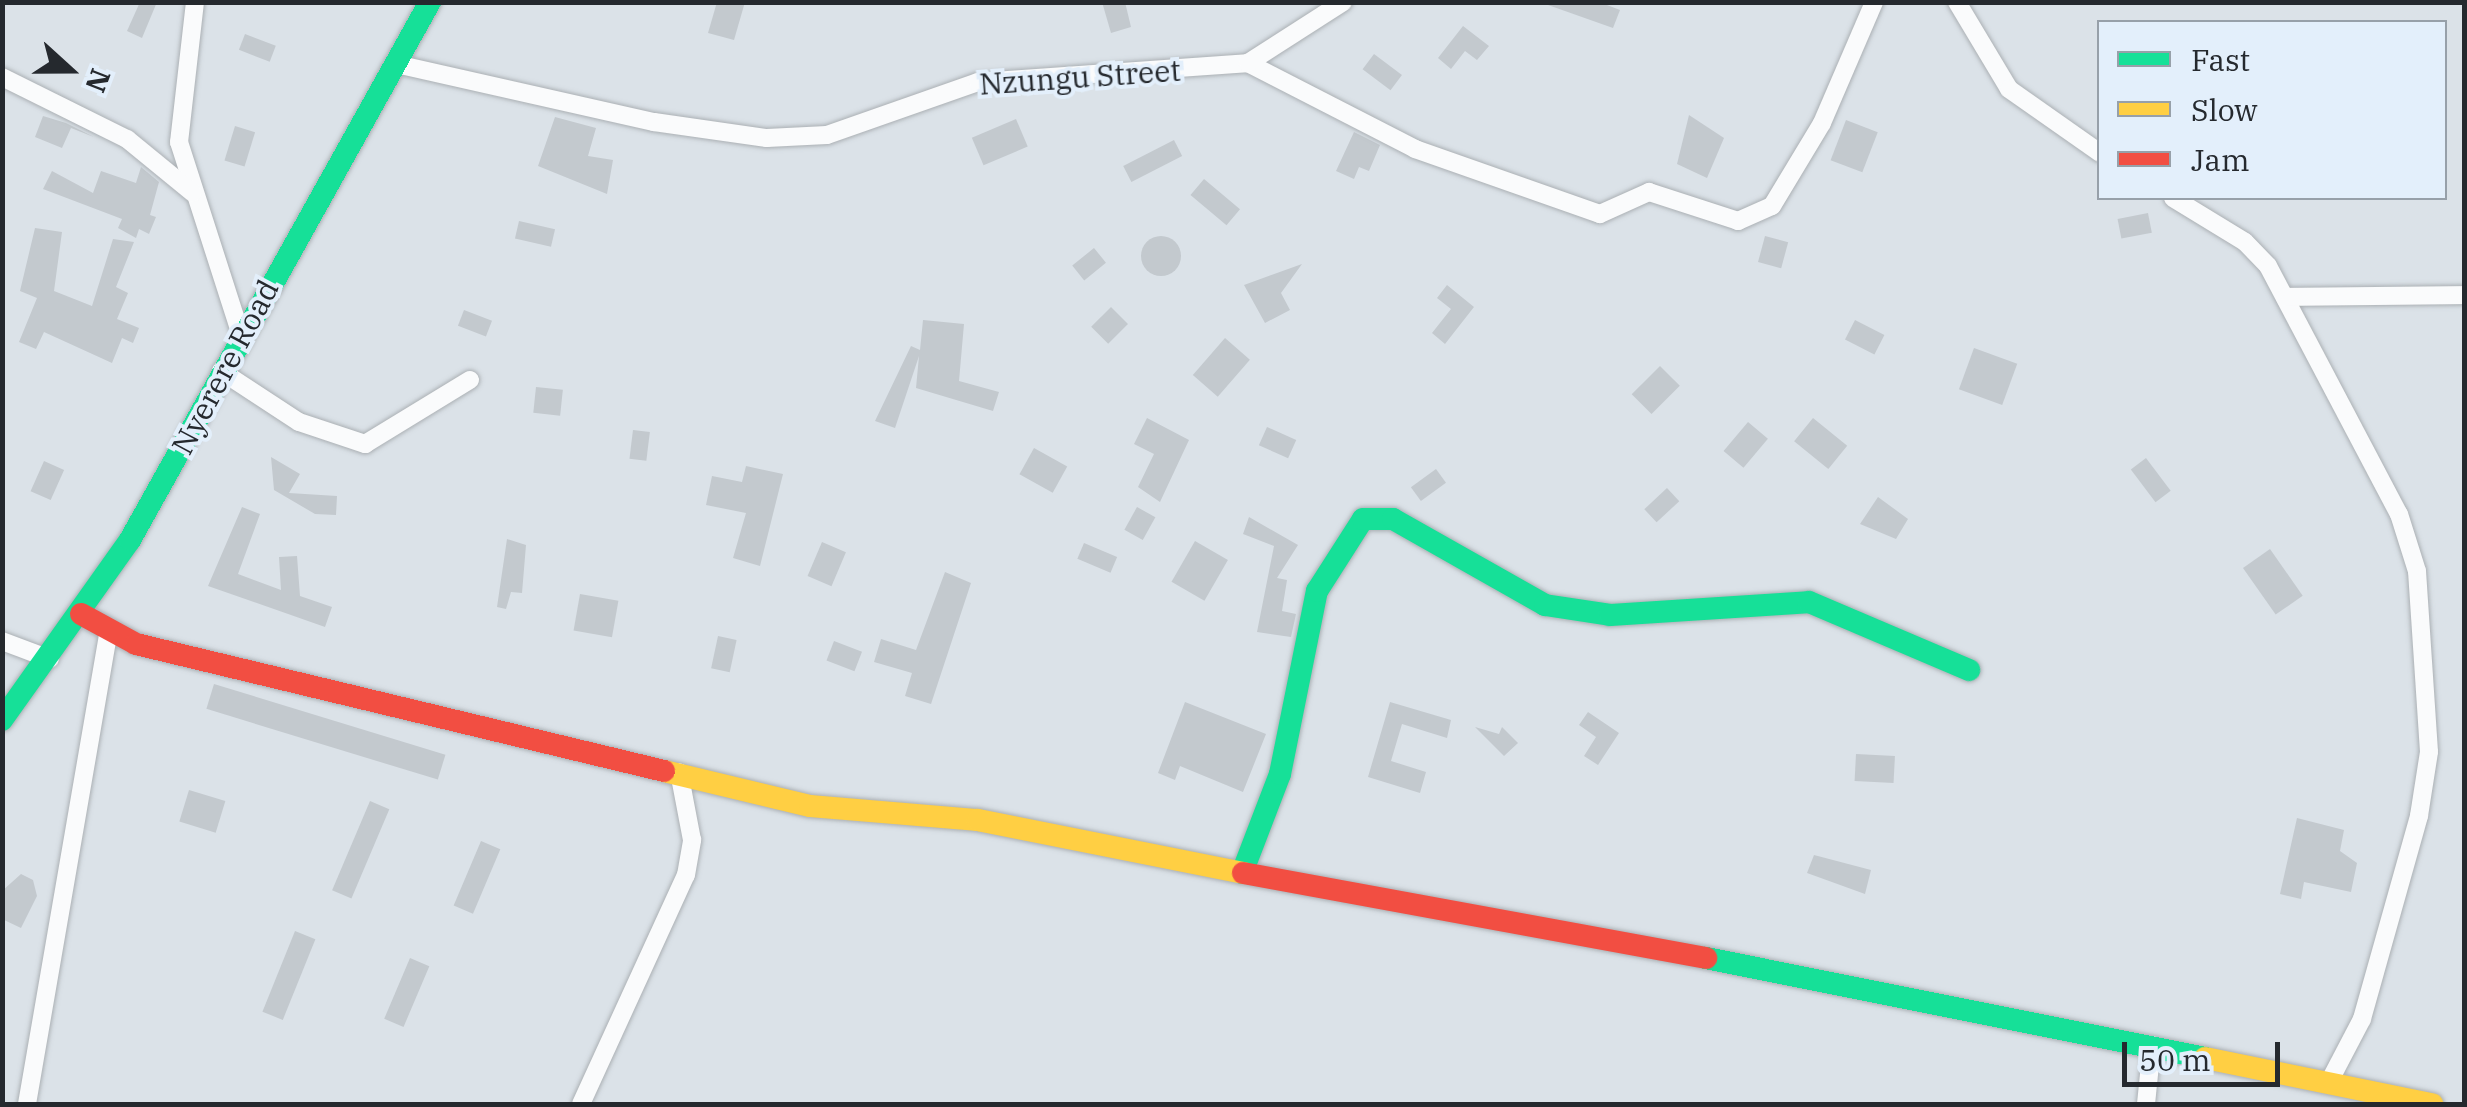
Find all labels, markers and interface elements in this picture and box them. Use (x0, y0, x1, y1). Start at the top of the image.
north arrow (20, 20, 120, 120)
legend (2097, 20, 2447, 200)
text: Fast (2191, 40, 2250, 79)
street label: Nzungu Street (978, 52, 1182, 102)
text: N (77, 64, 120, 98)
text: Slow (2191, 90, 2258, 129)
text: Jam (2191, 140, 2250, 179)
street label: Nyerere Road (164, 274, 286, 460)
scale bar (2127, 1022, 2284, 1084)
text: 50 m (2139, 1040, 2211, 1079)

